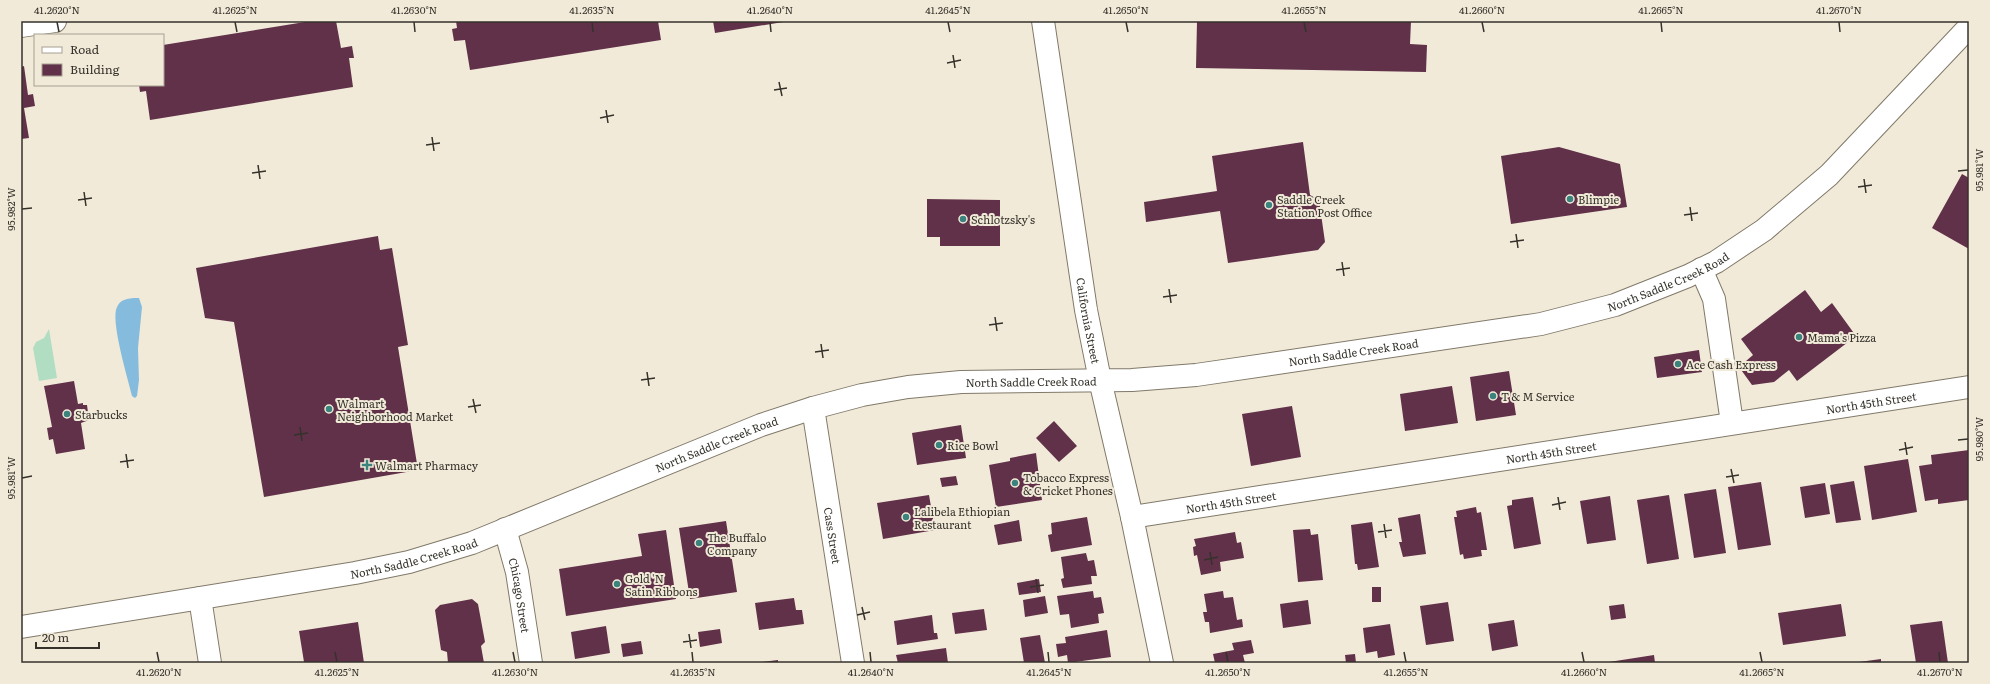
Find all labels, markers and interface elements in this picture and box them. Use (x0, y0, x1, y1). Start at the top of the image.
text: 41.2620°N (34, 2, 80, 17)
text: 41.2625°N (212, 2, 258, 17)
text: 41.2630°N (391, 2, 437, 17)
text: 41.2635°N (569, 2, 615, 17)
text: 41.2640°N (747, 2, 793, 17)
text: 41.2645°N (925, 2, 971, 17)
text: 41.2650°N (1103, 2, 1149, 17)
text: 41.2655°N (1281, 2, 1327, 17)
text: 41.2660°N (1459, 2, 1505, 17)
text: 41.2665°N (1638, 2, 1684, 17)
text: 41.2670°N (1816, 2, 1862, 17)
legend (34, 34, 164, 86)
text: Road (70, 40, 100, 58)
text: Building (70, 60, 120, 78)
text: 95.981°W (1971, 149, 1986, 191)
text: 95.982°W (3, 187, 18, 231)
place label: Saddle Creek Station Post Office (1277, 191, 1372, 220)
place label: Blimpie (1578, 191, 1620, 207)
marker: Blimpie (1565, 194, 1575, 204)
marker: Saddle Creek Station Post Office (1264, 200, 1274, 210)
place label: Schlotzsky's (971, 211, 1035, 227)
marker: Schlotzsky's (958, 214, 968, 224)
street label: North Saddle Creek Road (1606, 248, 1732, 315)
street label: California Street (1073, 276, 1105, 365)
place label: Mama's Pizza (1807, 329, 1876, 345)
marker: Mama's Pizza (1794, 332, 1804, 342)
street label: North Saddle Creek Road (1287, 334, 1420, 369)
place label: Ace Cash Express (1686, 356, 1776, 372)
marker: Ace Cash Express (1673, 359, 1683, 369)
street label: North Saddle Creek Road (966, 372, 1097, 390)
street label: North 45th Street (1825, 387, 1918, 417)
place label: T & M Service (1501, 388, 1575, 404)
marker: T & M Service (1488, 391, 1498, 401)
place label: Walmart Neighborhood Market (337, 395, 454, 424)
marker: Walmart Neighborhood Market (324, 404, 334, 414)
place label: Starbucks (75, 406, 127, 422)
marker: Starbucks (62, 409, 72, 419)
street label: North Saddle Creek Road (653, 412, 780, 475)
text: 95.980°W (1971, 417, 1986, 461)
place label: Rice Bowl (947, 437, 999, 453)
street label: North 45th Street (1505, 437, 1598, 467)
marker: Rice Bowl (934, 440, 944, 450)
text: 95.981°W (3, 457, 18, 499)
place label: Walmart Pharmacy (375, 457, 479, 473)
marker: Walmart Pharmacy (362, 460, 372, 470)
place label: Tobacco Express & Cricket Phones (1023, 469, 1113, 498)
marker: Tobacco Express & Cricket Phones (1010, 478, 1020, 488)
street label: North 45th Street (1185, 487, 1278, 517)
place label: Lalibela Ethiopian Restaurant (914, 503, 1010, 532)
street label: Cass Street (821, 506, 845, 565)
marker: Lalibela Ethiopian Restaurant (901, 512, 911, 522)
place label: The Buffalo Company (707, 529, 766, 558)
street label: North Saddle Creek Road (349, 534, 480, 582)
marker: The Buffalo Company (694, 538, 704, 548)
street label: Chicago Street (505, 556, 534, 634)
place label: Gold 'N Satin Ribbons (625, 570, 698, 599)
marker: Gold 'N Satin Ribbons (612, 579, 622, 589)
scale bar (36, 624, 99, 650)
text: 20 m (42, 628, 69, 646)
text: 41.2620°N (136, 664, 182, 679)
text: 41.2625°N (314, 664, 360, 679)
text: 41.2630°N (492, 664, 538, 679)
text: 41.2635°N (670, 664, 716, 679)
text: 41.2640°N (848, 664, 894, 679)
text: 41.2645°N (1026, 664, 1072, 679)
text: 41.2650°N (1205, 664, 1251, 679)
text: 41.2655°N (1383, 664, 1429, 679)
text: 41.2660°N (1561, 664, 1607, 679)
text: 41.2665°N (1739, 664, 1785, 679)
text: 41.2670°N (1917, 664, 1963, 679)

